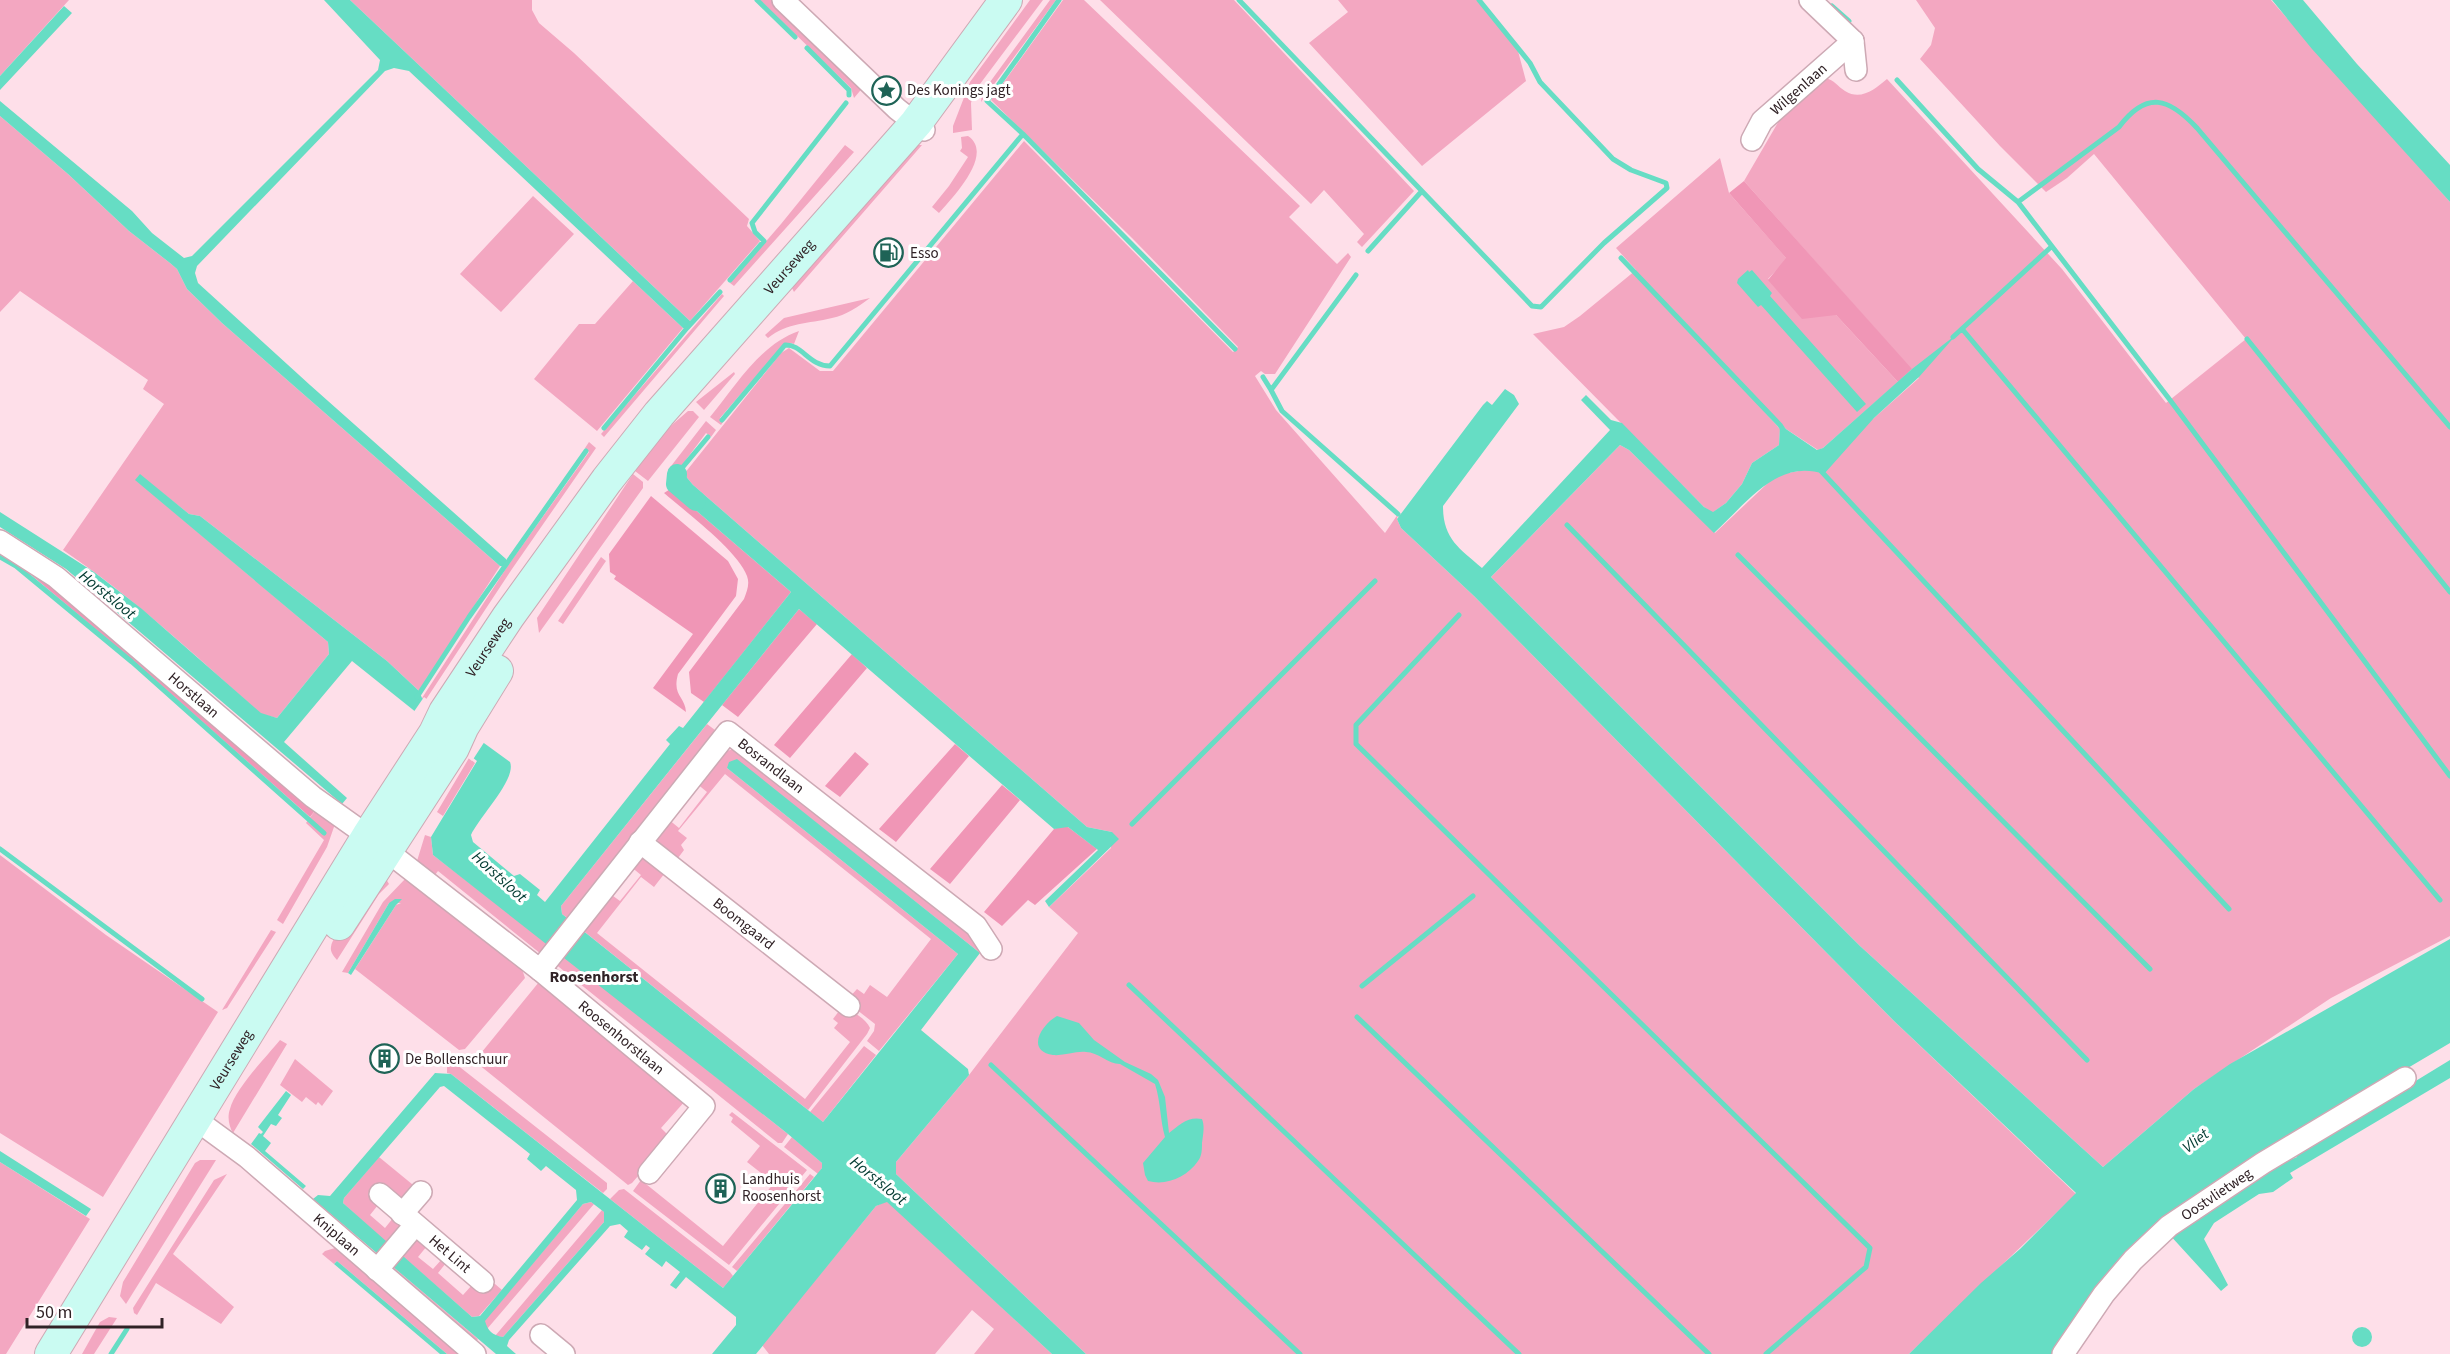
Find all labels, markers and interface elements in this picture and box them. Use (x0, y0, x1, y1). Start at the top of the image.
street label: Wilgenlaan (1766, 58, 1832, 120)
place icon: Des Konings jagt (870, 74, 902, 106)
place label: Des Konings jagt (907, 80, 1011, 101)
street label: Veurseweg (759, 234, 820, 299)
fuel station icon: Esso (873, 237, 905, 269)
place label: Esso (910, 243, 939, 264)
water label: Horstsloot (74, 565, 141, 625)
street label: Veurseweg (461, 613, 516, 682)
street label: Horstlaan (163, 667, 224, 723)
street label: Bosrandlaan (733, 733, 809, 799)
water label: Horstsloot (467, 846, 532, 908)
street label: Boomgaard (708, 893, 779, 955)
district label: Roosenhorst (549, 966, 639, 988)
street label: Roosenhorstlaan (573, 996, 669, 1080)
street label: Veurseweg (205, 1025, 258, 1094)
building icon: De Bollenschuur (368, 1043, 400, 1075)
place label: De Bollenschuur (405, 1049, 509, 1070)
water label: Vliet (2178, 1123, 2214, 1158)
water label: Horstsloot (845, 1151, 912, 1211)
street label: Oostvlietweg (2177, 1163, 2257, 1226)
place label: Landhuis Roosenhorst (742, 1169, 821, 1207)
building icon: Landhuis Roosenhorst (705, 1172, 737, 1204)
street label: Kniplaan (308, 1209, 365, 1261)
street label: Het Lint (424, 1230, 475, 1278)
scale bar (27, 1291, 162, 1329)
text: 50 m (36, 1300, 72, 1325)

